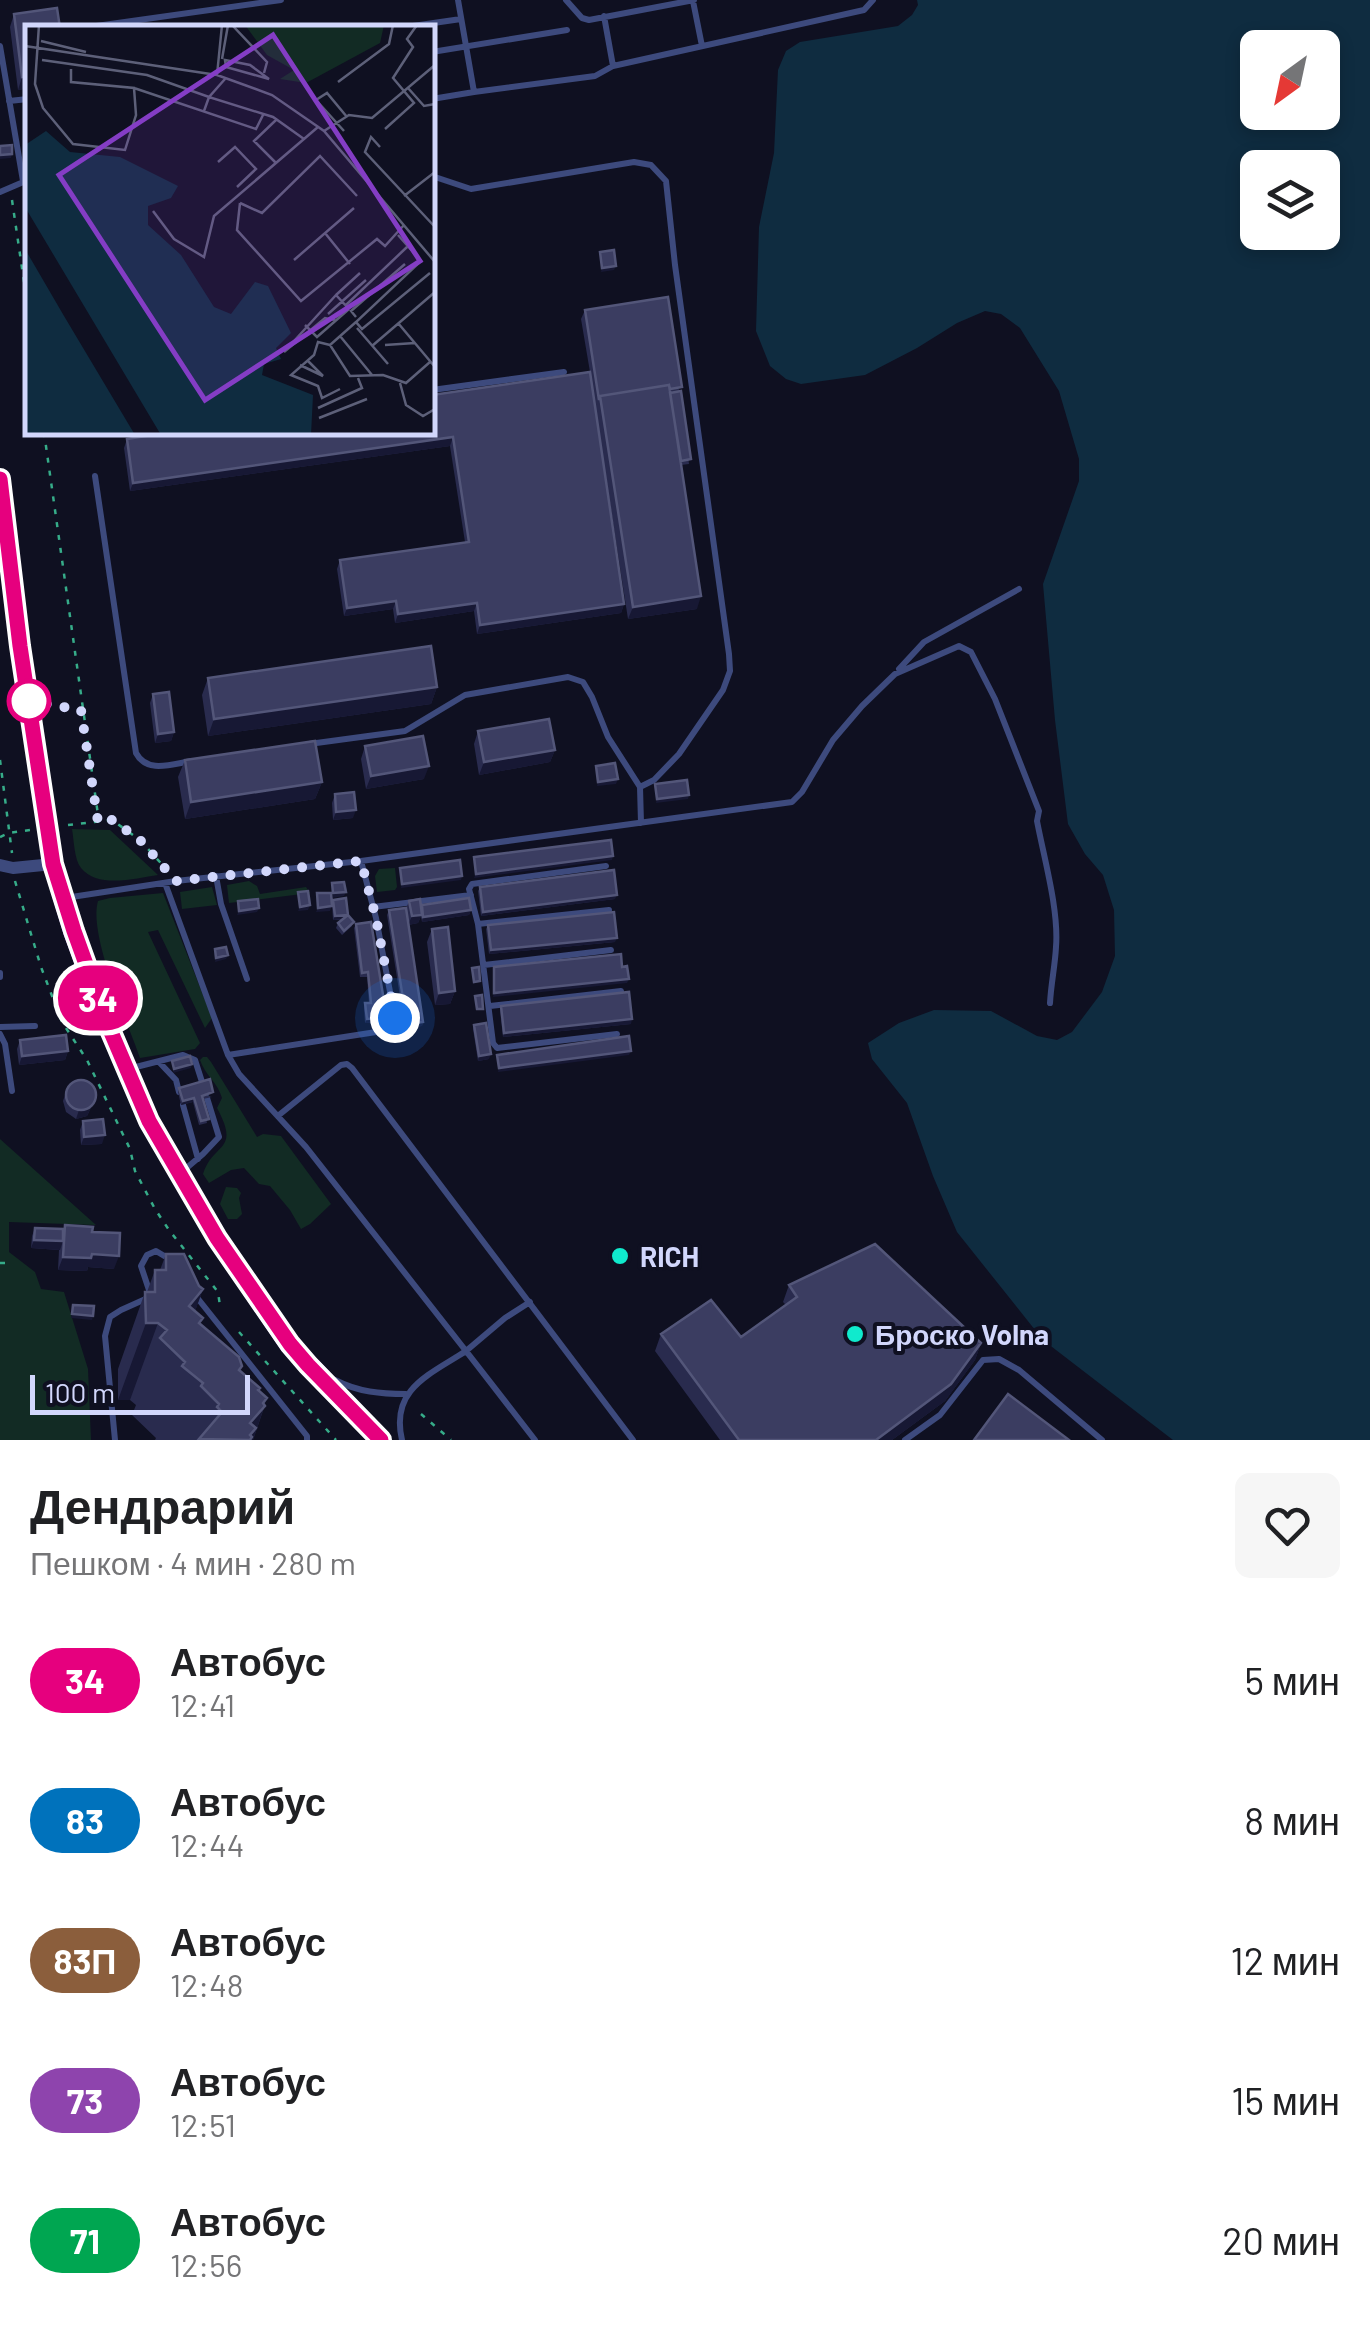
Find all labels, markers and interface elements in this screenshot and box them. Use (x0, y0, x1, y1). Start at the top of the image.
inset map (25, 25, 435, 435)
north arrow (1240, 30, 1340, 130)
map controls (1240, 30, 1340, 250)
button: layers (1240, 150, 1340, 250)
unlabelled marker (8, 680, 50, 722)
line badge: 34 (53, 966, 143, 1030)
text: 34 (78, 977, 118, 1019)
your location (370, 993, 420, 1043)
place label: RICH (640, 1239, 699, 1273)
marker: RICH (609, 1245, 631, 1267)
place label: Броско Volna (875, 1317, 1049, 1351)
marker: Броско Volna (844, 1323, 866, 1345)
scale bar (30, 1370, 250, 1414)
text: 100 m (45, 1375, 115, 1409)
button: heart (1235, 1473, 1340, 1578)
text: Дендрарий (30, 1476, 295, 1534)
text: Пешком · 4 мин · 280 m (30, 1543, 356, 1581)
text: Автобус (170, 1638, 326, 1684)
text: 5 мин (1245, 1657, 1340, 1703)
text: 34 (65, 1659, 105, 1701)
text: 12:41 (170, 1685, 235, 1723)
text: Автобус (170, 1778, 326, 1824)
text: 8 мин (1244, 1797, 1340, 1843)
text: 83 (66, 1799, 104, 1841)
text: 12:44 (170, 1825, 244, 1863)
text: Автобус (170, 1918, 326, 1964)
text: 12 мин (1230, 1937, 1340, 1983)
text: 83П (54, 1939, 117, 1981)
text: 12:48 (170, 1965, 244, 2003)
text: Автобус (170, 2058, 326, 2104)
text: 15 мин (1231, 2077, 1340, 2123)
text: 73 (67, 2079, 103, 2121)
text: 12:51 (170, 2105, 236, 2143)
text: Автобус (170, 2198, 326, 2244)
text: 20 мин (1222, 2217, 1340, 2263)
text: 71 (70, 2219, 100, 2261)
text: 12:56 (170, 2245, 242, 2283)

